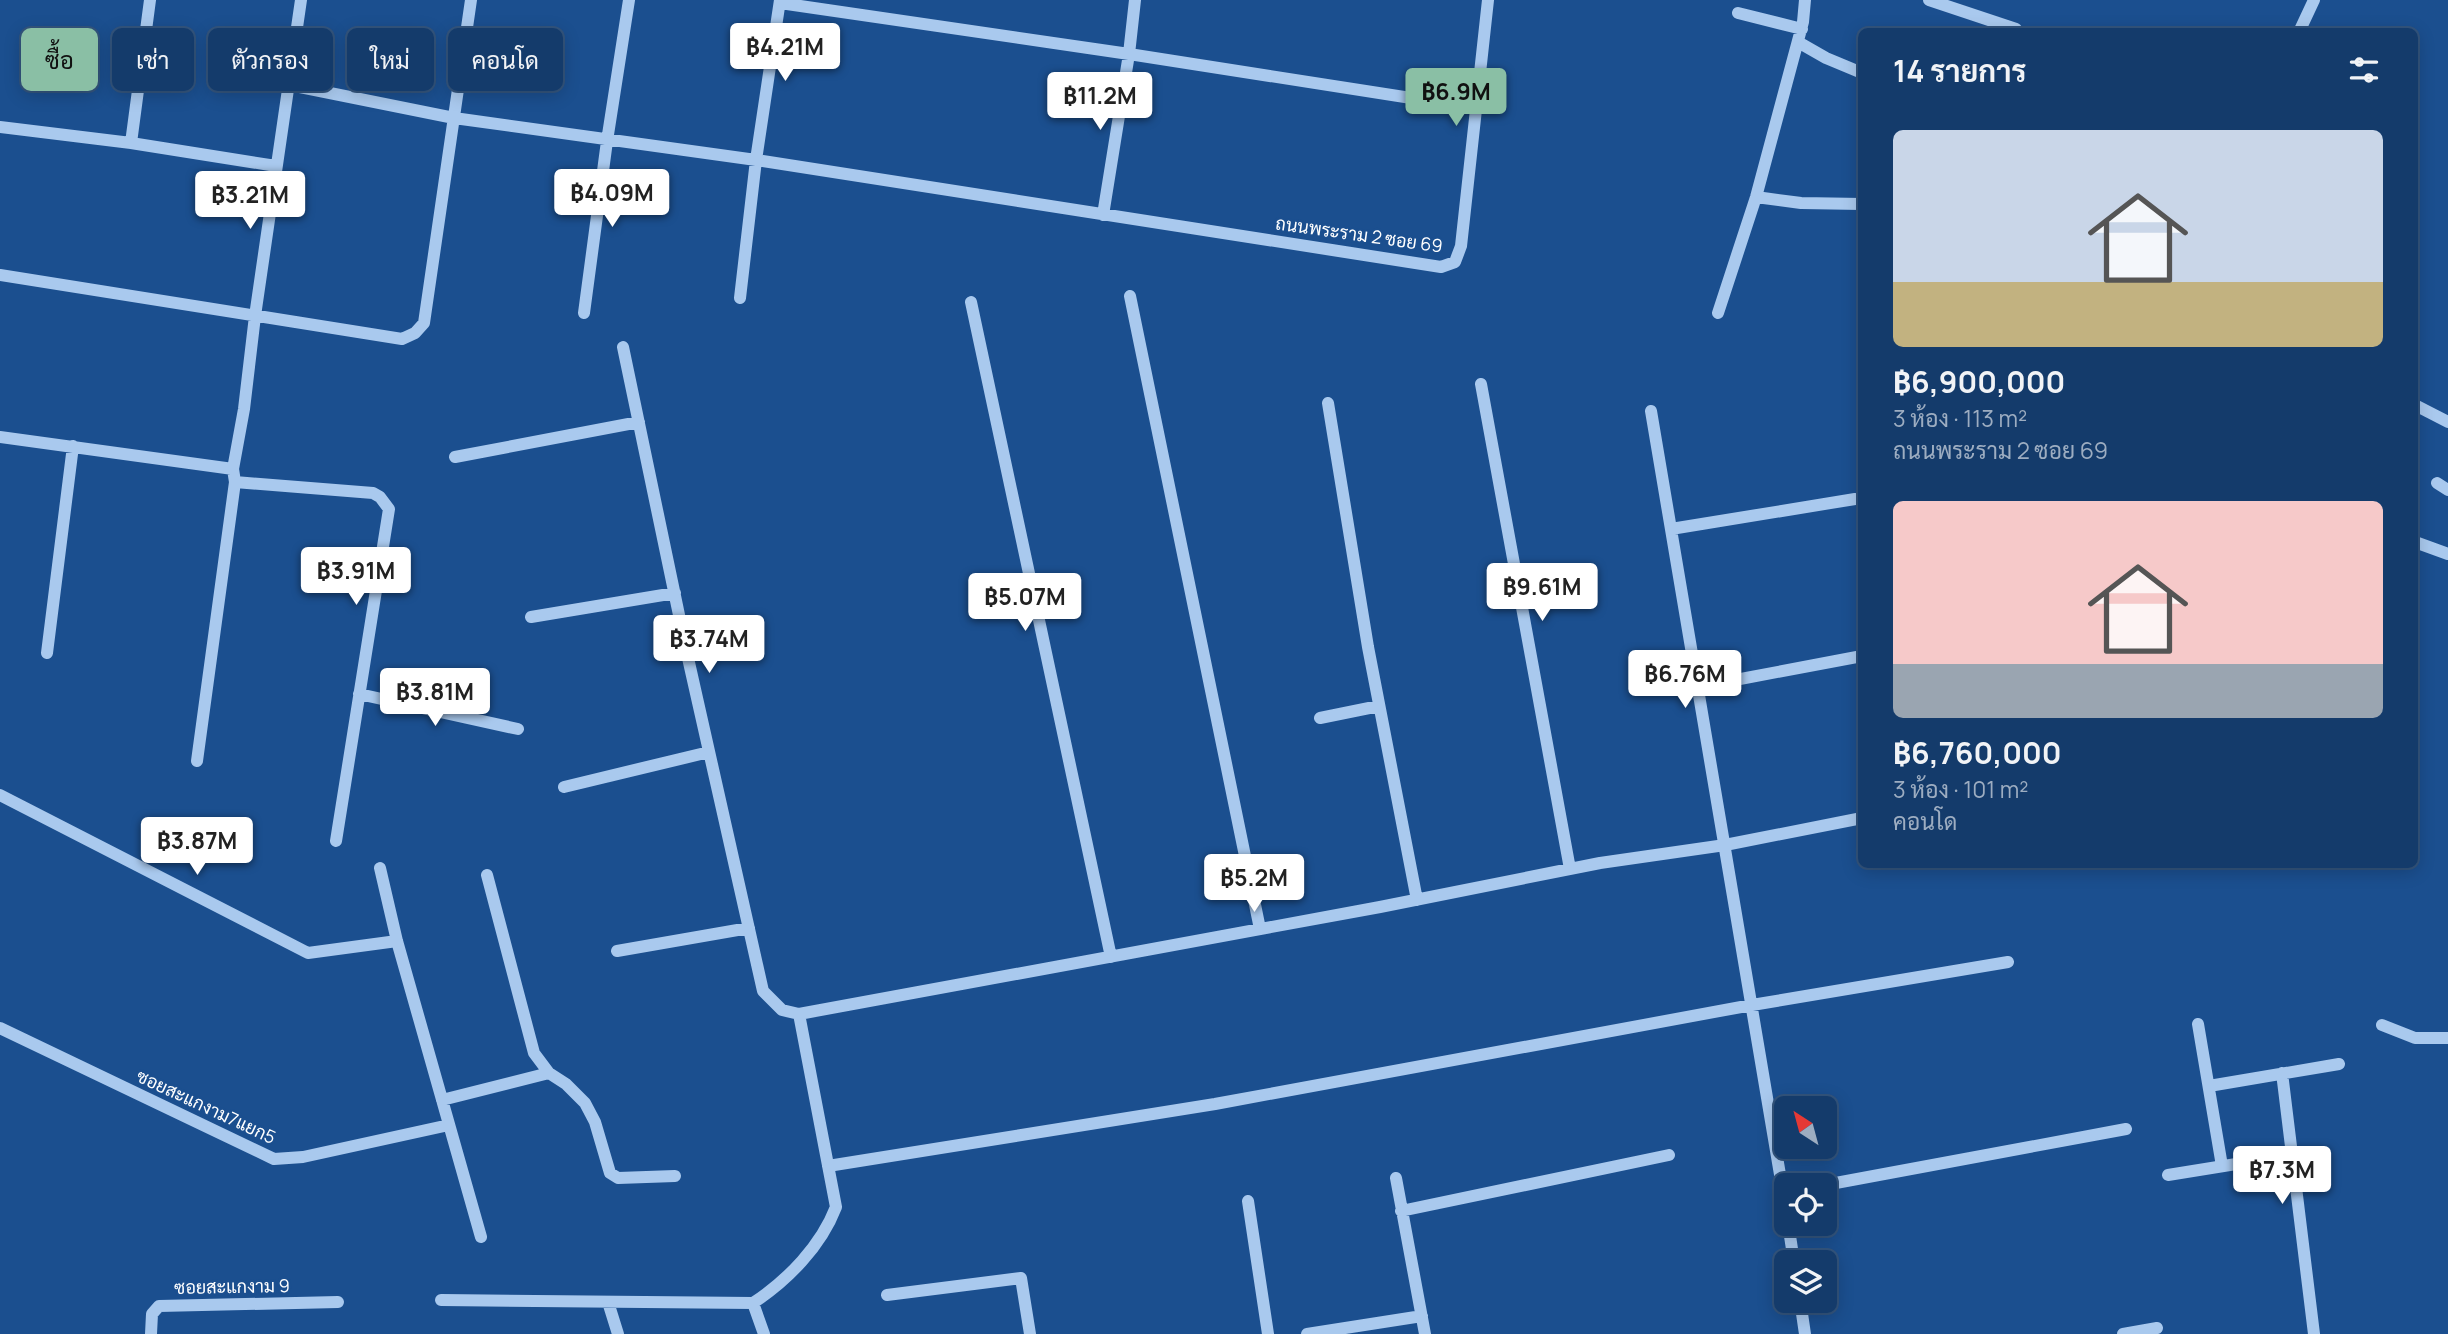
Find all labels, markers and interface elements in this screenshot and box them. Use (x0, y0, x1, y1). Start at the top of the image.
pin: ฿4.21M (728, 24, 842, 83)
chip: ซื้อ (21, 28, 98, 91)
chip: เช่า (112, 28, 194, 91)
chip: ตัวกรอง (208, 28, 333, 91)
chip: ใหม่ (347, 28, 434, 91)
chip: คอนโด (448, 28, 563, 91)
text: ฿4.21M (746, 30, 824, 62)
text: 14 รายการ (1893, 50, 2026, 91)
icon: filters (2345, 51, 2383, 89)
pin: ฿6.9M (1407, 68, 1505, 128)
pin: ฿11.2M (1043, 72, 1157, 132)
text: ฿6.9M (1421, 75, 1491, 107)
text: ฿11.2M (1063, 79, 1137, 111)
pin: ฿4.09M (555, 170, 669, 229)
pin: ฿3.21M (193, 172, 307, 231)
icon: home (2075, 175, 2201, 301)
text: ฿4.09M (570, 176, 654, 208)
text: ฿3.21M (211, 178, 289, 210)
street label: ถนนพระราม 2 ซอย 69 (1274, 210, 1444, 258)
text: ฿6,900,000 (1893, 361, 2065, 402)
text: 3 ห้อง · 113 m² (1893, 402, 2027, 434)
text: ถนนพระราม 2 ซอย 69 (1893, 434, 2108, 466)
icon: home (2075, 546, 2201, 672)
pin: ฿3.91M (299, 548, 413, 607)
text: ฿3.91M (317, 554, 395, 586)
pin: ฿9.61M (1485, 564, 1599, 623)
text: ฿9.61M (1503, 570, 1581, 602)
pin: ฿5.07M (968, 574, 1082, 633)
text: ฿5.07M (984, 580, 1066, 612)
pin: ฿3.74M (652, 616, 766, 675)
text: ฿3.74M (669, 622, 749, 654)
pin: ฿6.76M (1628, 650, 1742, 710)
text: ฿6.76M (1644, 657, 1726, 689)
pin: ฿3.81M (378, 668, 492, 728)
text: ฿3.81M (396, 675, 474, 707)
text: ฿6,760,000 (1893, 732, 2062, 773)
text: 3 ห้อง · 101 m² (1893, 773, 2029, 805)
text: คอนโด (1893, 805, 1957, 837)
pin: ฿3.87M (140, 818, 254, 877)
text: ฿3.87M (157, 824, 237, 856)
pin: ฿5.2M (1205, 855, 1303, 914)
text: ฿5.2M (1220, 861, 1288, 893)
street label: ซอยสะแกงาม7แยก5 (133, 1063, 280, 1149)
north arrow (1774, 1096, 1838, 1158)
map controls (1774, 1096, 1837, 1313)
pin: ฿7.3M (2233, 1146, 2331, 1206)
text: ฿7.3M (2249, 1153, 2315, 1185)
button: locate (1774, 1173, 1837, 1236)
button: layers (1774, 1250, 1837, 1313)
street label: ซอยสะแกงาม 9 (174, 1273, 290, 1299)

